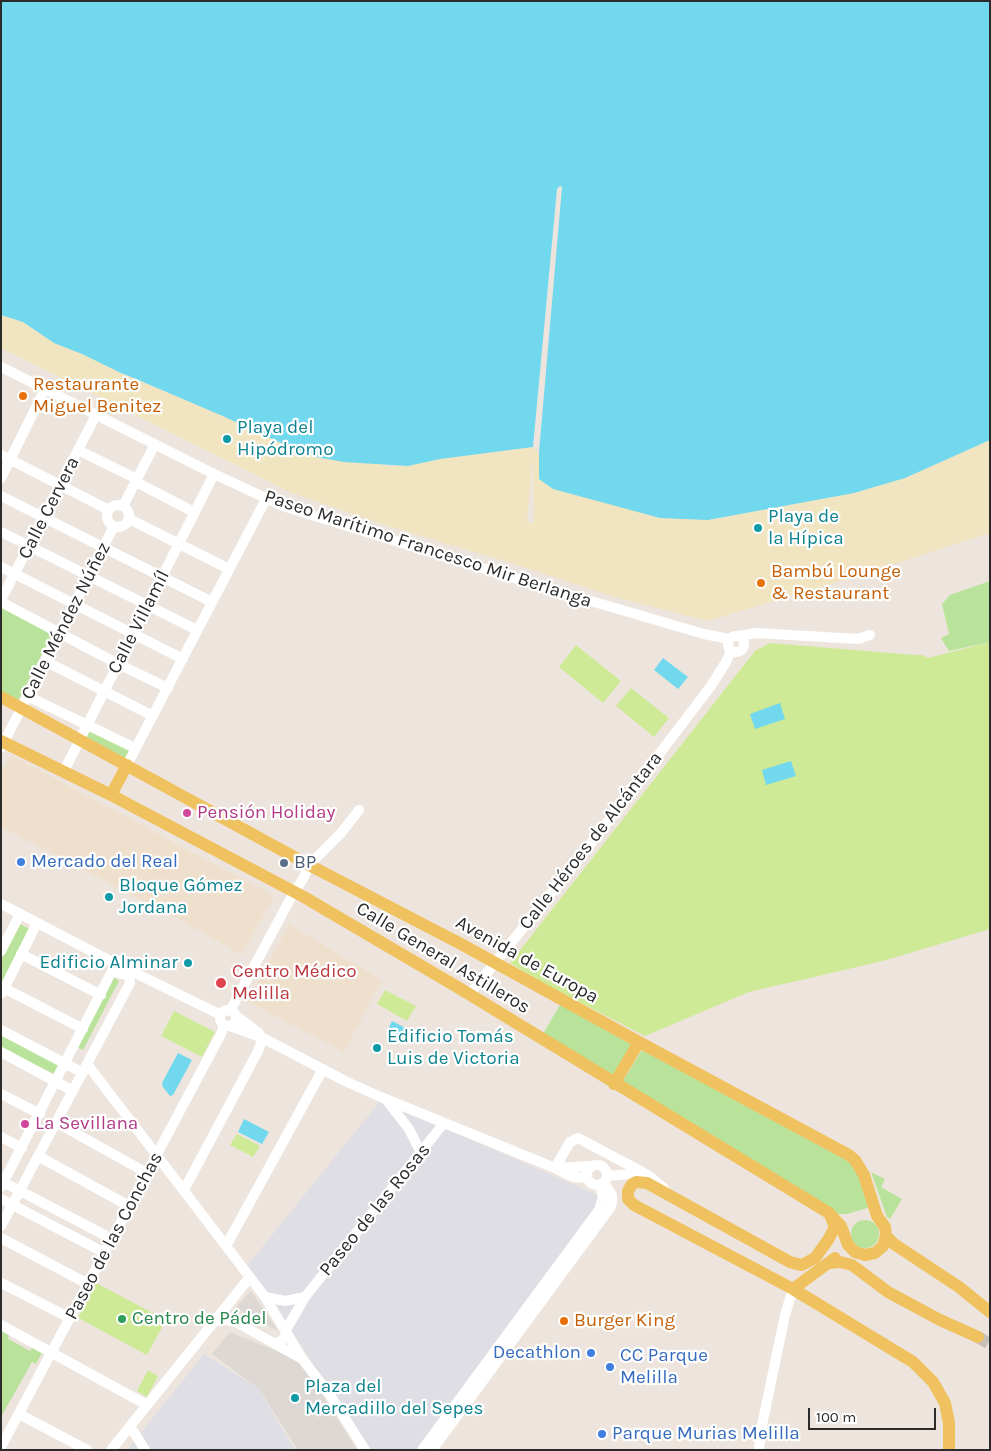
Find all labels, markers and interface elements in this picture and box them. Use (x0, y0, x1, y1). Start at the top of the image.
place label: Restaurante Miguel Benitez (33, 374, 161, 418)
marker: Restaurante Miguel Benitez (17, 390, 29, 402)
place label: Playa del Hipódromo (237, 417, 334, 461)
marker: Playa del Hipódromo (221, 433, 233, 445)
street label: Calle Cervera (13, 453, 85, 563)
street label: Paseo Marítimo Francesco Mir Berlanga (261, 485, 595, 613)
place label: Playa de la Hípica (768, 506, 844, 550)
marker: Playa de la Hípica (752, 522, 764, 534)
street label: Calle Méndez Núñez (16, 538, 116, 704)
place label: Bambú Lounge & Restaurant (771, 561, 901, 605)
street label: Calle Villamíl (103, 566, 175, 678)
marker: Bambú Lounge & Restaurant (755, 577, 767, 589)
street label: Calle Héroes de Alcántara (514, 748, 668, 934)
place label: Pensión Holiday (197, 802, 335, 824)
marker: Pensión Holiday (181, 807, 193, 819)
place label: Mercado del Real (31, 851, 178, 873)
place label: BP (294, 852, 316, 874)
marker: Mercado del Real (15, 856, 27, 868)
marker: BP (278, 857, 290, 869)
place label: Bloque Gómez Jordana (119, 875, 243, 919)
marker: Bloque Gómez Jordana (103, 891, 115, 903)
street label: Calle General Astilleros (352, 897, 534, 1019)
street label: Avenida de Europa (452, 911, 602, 1009)
place label: Edificio Alminar (39, 952, 178, 974)
marker: Edificio Alminar (182, 957, 194, 969)
place label: Centro Médico Melilla (232, 961, 357, 1005)
marker: Centro Médico Melilla (214, 976, 228, 990)
place label: Edificio Tomás Luis de Victoria (387, 1026, 520, 1070)
marker: Edificio Tomás Luis de Victoria (371, 1042, 383, 1054)
place label: La Sevillana (35, 1113, 138, 1135)
marker: La Sevillana (19, 1118, 31, 1130)
street label: Paseo de las Rosas (315, 1139, 435, 1281)
street label: Paseo de las Conchas (60, 1148, 168, 1324)
place label: Centro de Pádel (132, 1308, 267, 1330)
place label: Burger King (574, 1310, 675, 1332)
marker: Centro de Pádel (116, 1313, 128, 1325)
marker: Burger King (558, 1315, 570, 1327)
place label: Decathlon (493, 1342, 581, 1364)
place label: CC Parque Melilla (620, 1345, 708, 1389)
marker: Decathlon (585, 1347, 597, 1359)
marker: CC Parque Melilla (604, 1361, 616, 1373)
place label: Plaza del Mercadillo del Sepes (305, 1376, 483, 1420)
marker: Plaza del Mercadillo del Sepes (289, 1392, 301, 1404)
scale bar (811, 1398, 938, 1430)
text: 100 m (816, 1408, 856, 1426)
place label: Parque Murias Melilla (612, 1423, 800, 1445)
marker: Parque Murias Melilla (596, 1428, 608, 1440)

